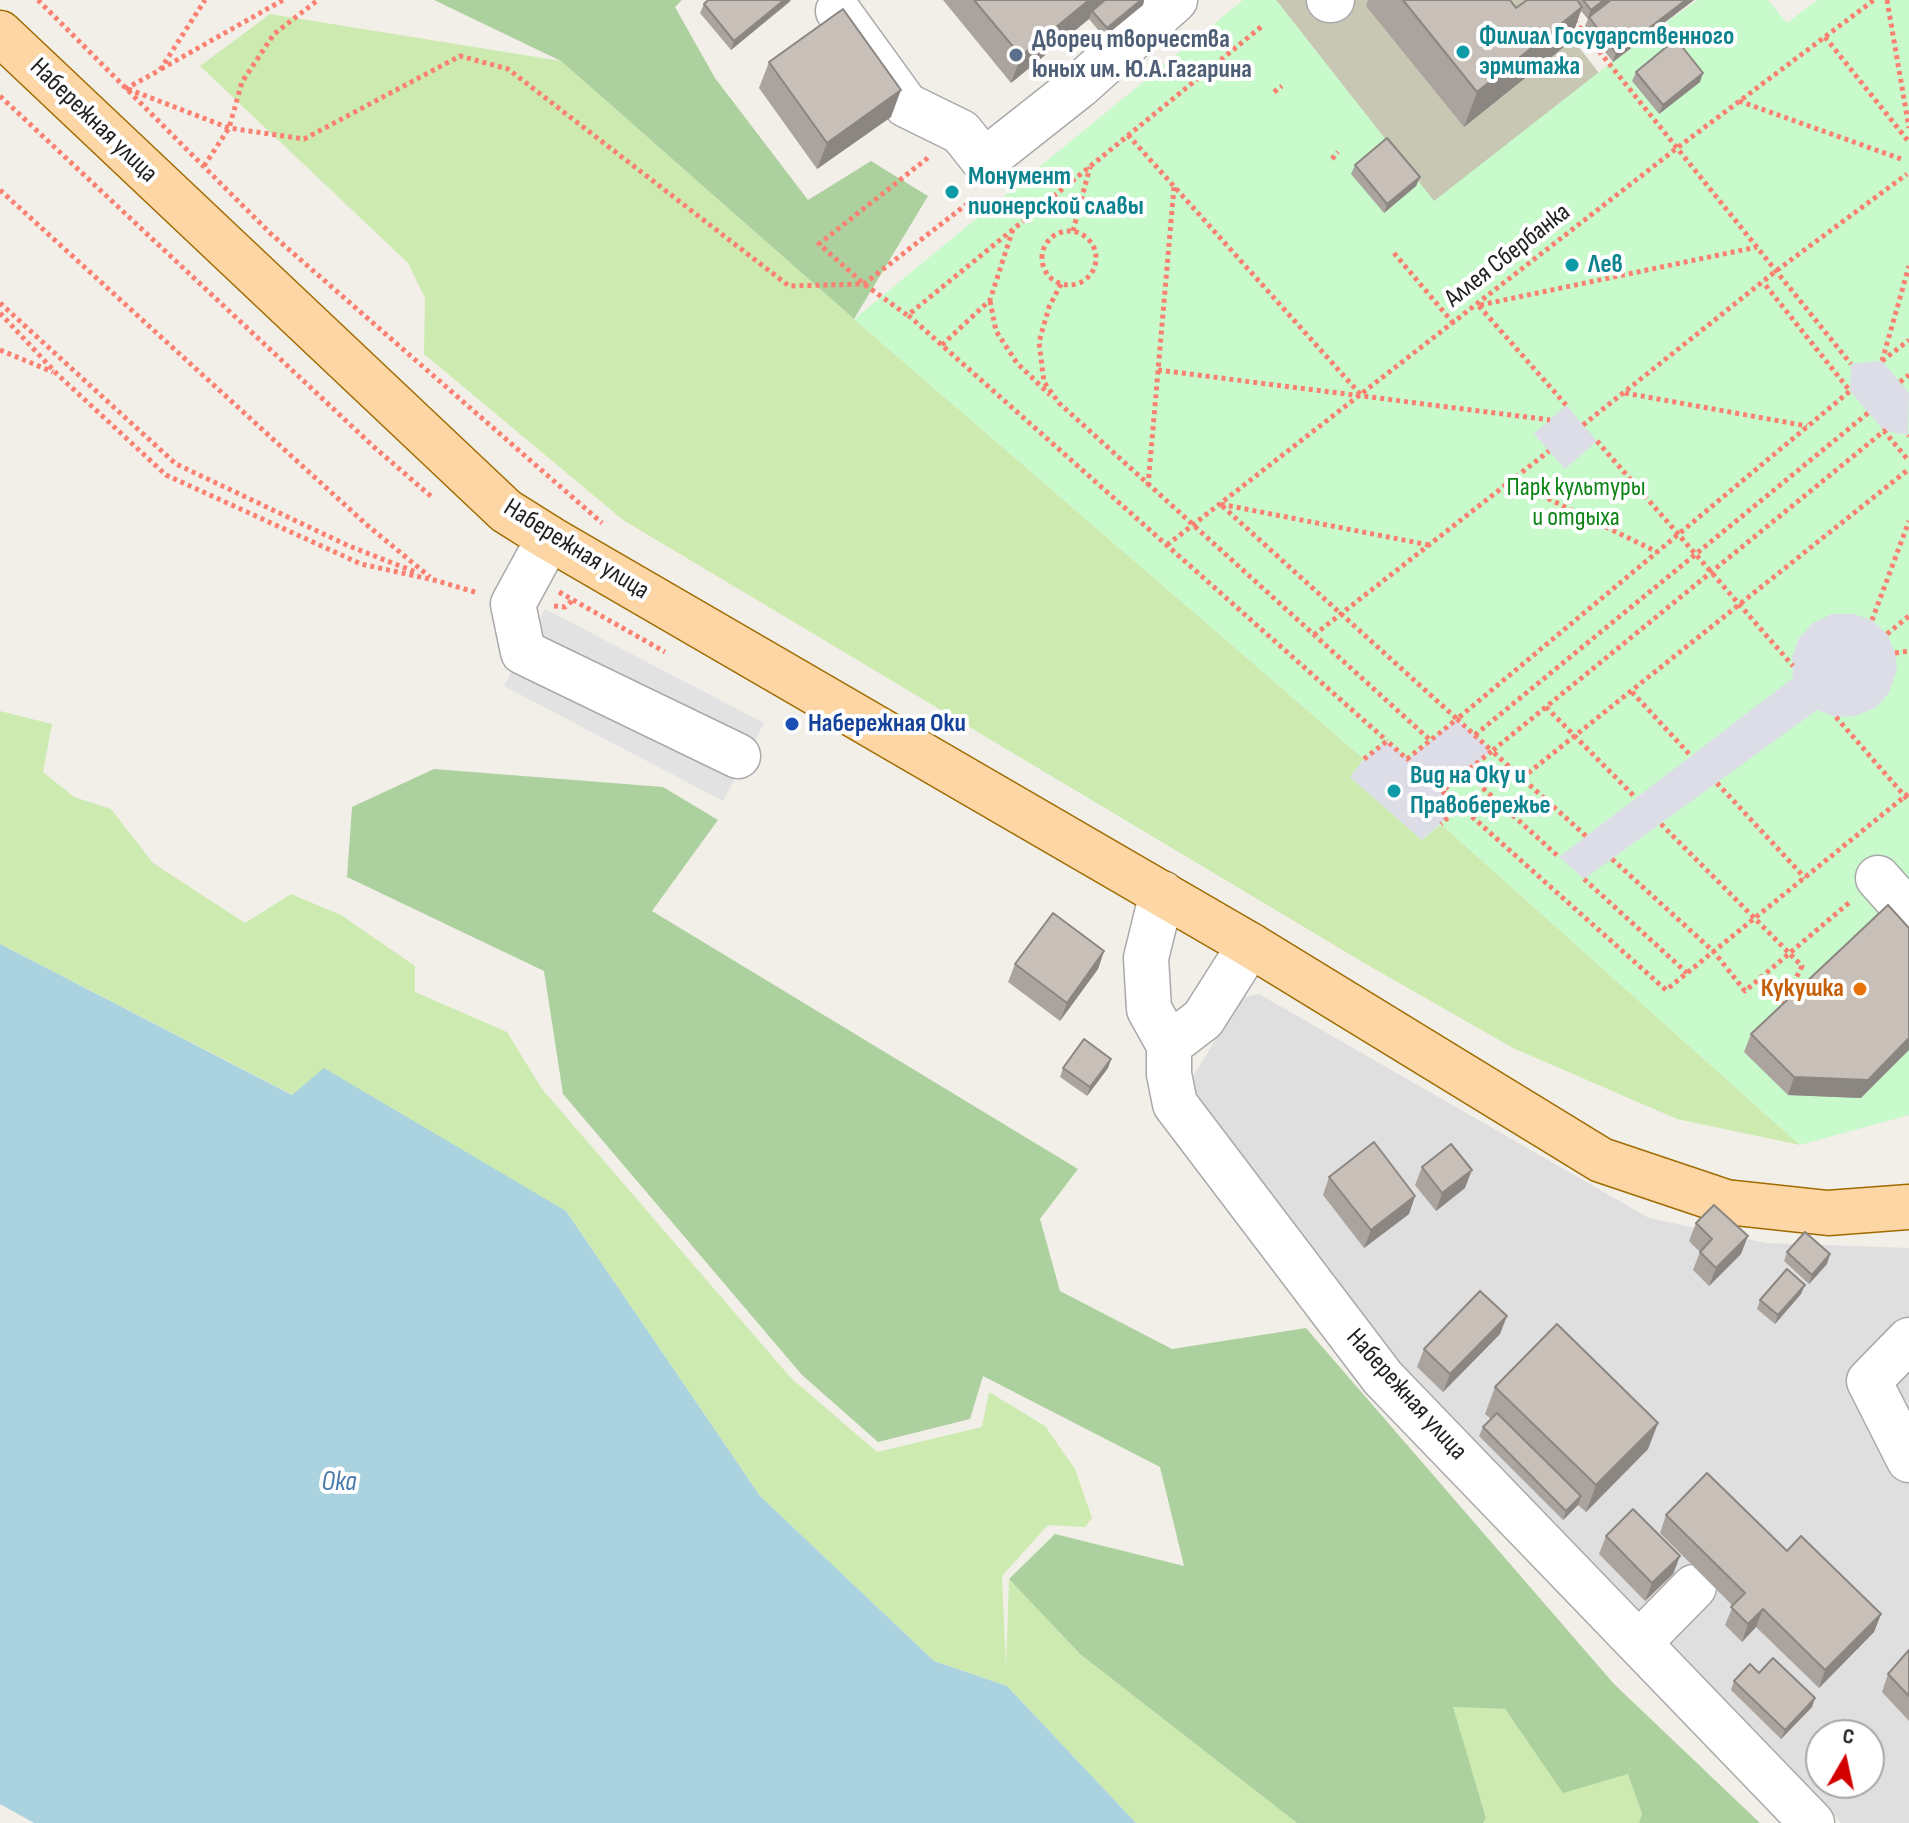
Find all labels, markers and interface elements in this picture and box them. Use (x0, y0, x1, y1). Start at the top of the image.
place label: Филиал Государственного эрмитажа (1479, 21, 1734, 82)
place label: Дворец творчества юных им. Ю.А.Гагарина (1032, 24, 1252, 86)
marker: Филиал Государственного эрмитажа (1454, 43, 1472, 61)
marker: Дворец творчества юных им. Ю.А.Гагарина (1007, 46, 1025, 64)
street label: Набережная улица (23, 52, 163, 190)
place label: Монумент пионерской славы (968, 161, 1144, 222)
marker: Монумент пионерской славы (943, 183, 961, 201)
street label: Аллея Сбербанка (1439, 197, 1577, 315)
place label: Лев (1588, 249, 1623, 281)
marker: Лев (1563, 256, 1581, 274)
park label: Парк культуры и отдыха (1506, 472, 1646, 534)
street label: Набережная улица (497, 493, 655, 607)
place label: Набережная Оки (808, 708, 966, 740)
marker: Набережная Оки (783, 715, 801, 733)
place label: Вид на Оку и Правобережье (1410, 760, 1551, 822)
marker: Вид на Оку и Правобережье (1385, 782, 1403, 800)
place label: Кукушка (1761, 973, 1844, 1005)
marker: Кукушка (1851, 980, 1869, 998)
street label: Набережная улица (1339, 1323, 1473, 1467)
water label: Ока (322, 1466, 356, 1500)
north arrow (1805, 1719, 1885, 1799)
text: С (1841, 1723, 1856, 1751)

